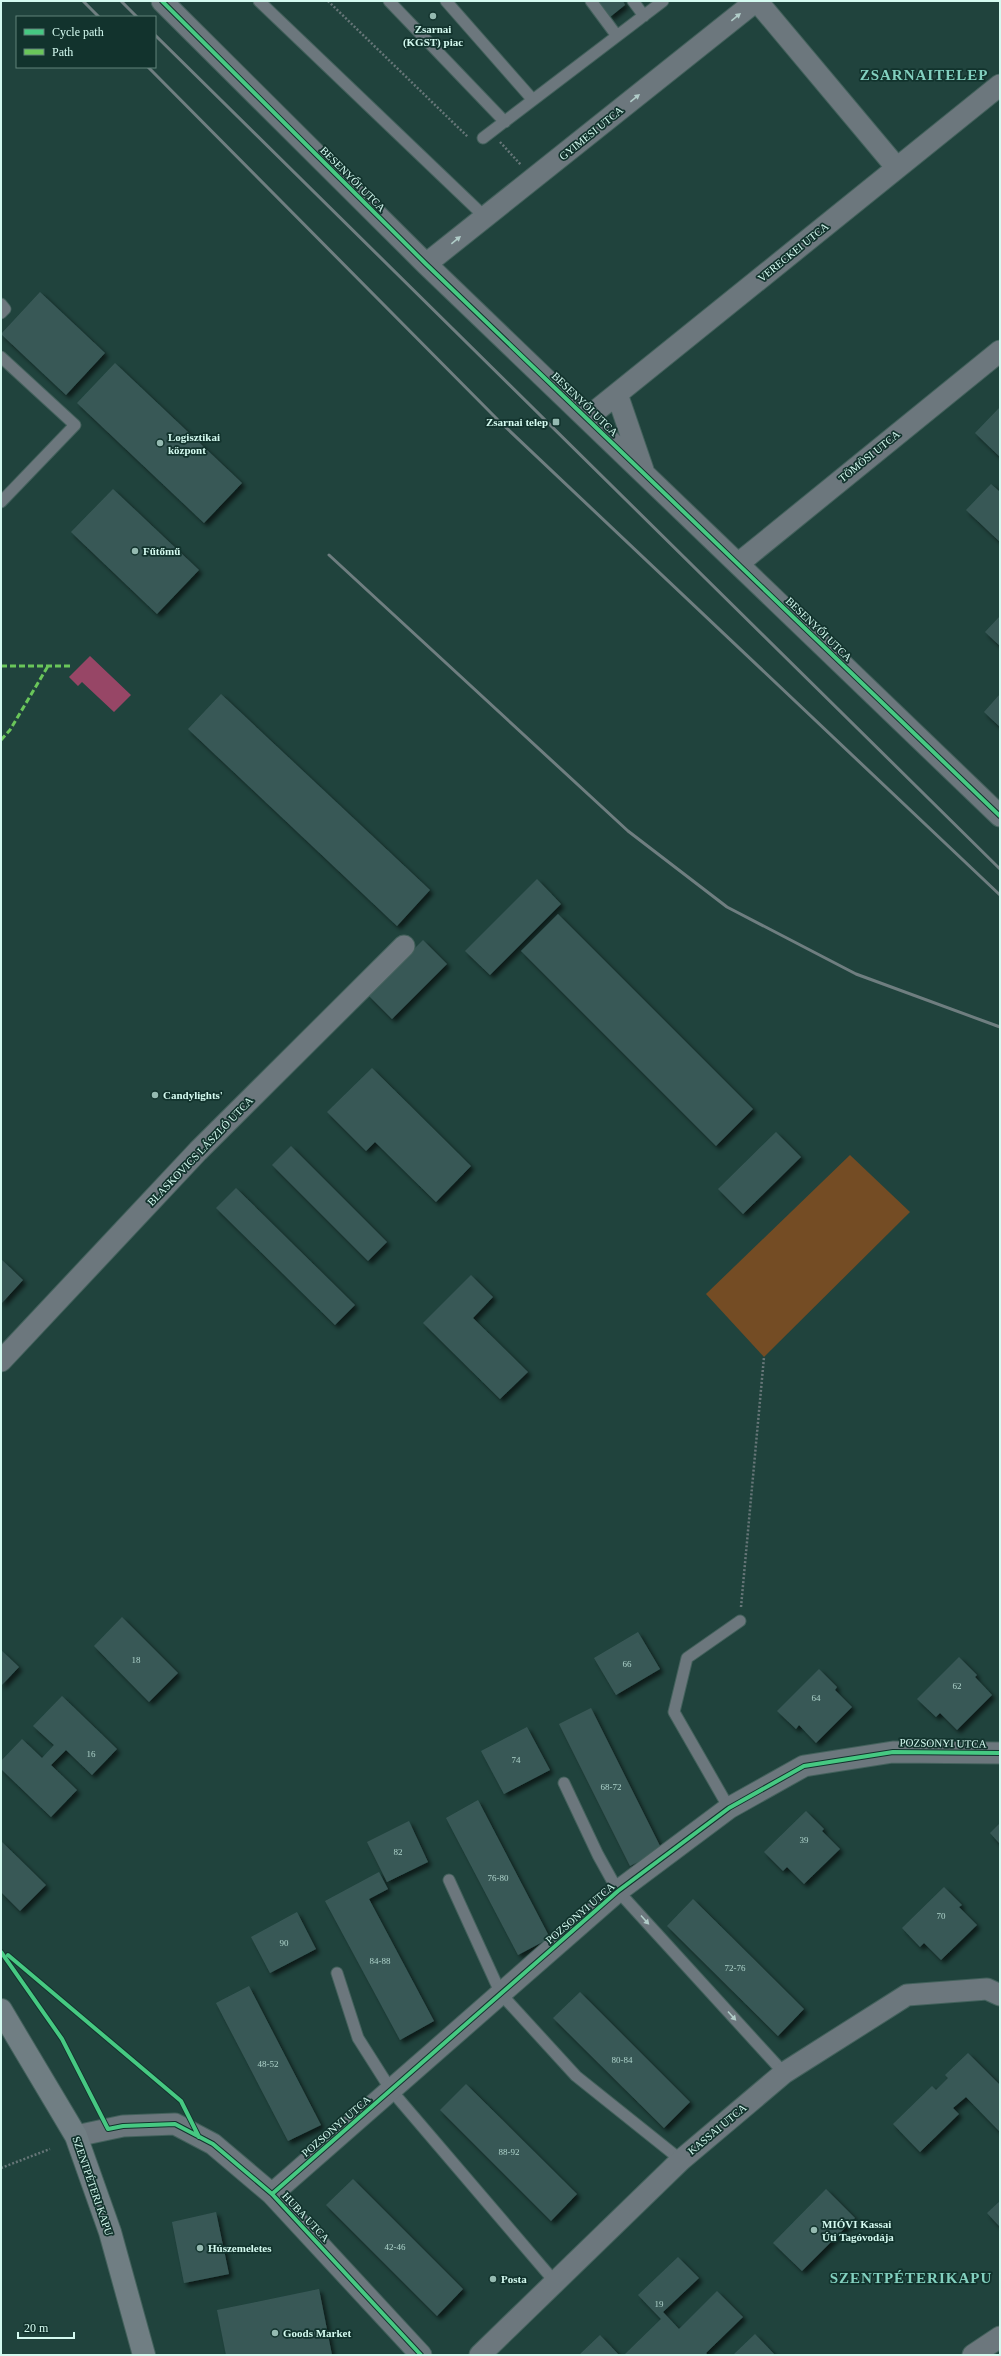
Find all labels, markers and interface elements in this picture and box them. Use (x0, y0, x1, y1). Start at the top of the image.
marker: Zsarnai (KGST) piac (428, 11, 438, 21)
one-way arrow (731, 12, 742, 21)
legend (16, 16, 156, 68)
place label: Zsarnai (KGST) piac (403, 23, 463, 49)
text: Cycle path (52, 25, 104, 39)
text: Path (52, 45, 73, 59)
district label: ZSARNAITELEP (860, 67, 988, 83)
one-way arrow (629, 93, 640, 102)
street label: GYIMESI UTCA (557, 104, 625, 162)
street label: BESENYŐI UTCA (318, 144, 388, 214)
street label: VERECKEI UTCA (755, 220, 831, 284)
one-way arrow (451, 236, 462, 244)
street label: BESENYŐI UTCA (550, 369, 621, 439)
place label: Zsarnai telep (486, 416, 548, 428)
marker: Zsarnai telep (551, 417, 561, 427)
street label: TÖMÖSI UTCA (836, 428, 902, 484)
place label: Logisztikai központ (168, 431, 220, 456)
marker: Logisztikai központ (155, 438, 165, 448)
place label: Fűtőmű (143, 545, 180, 557)
marker: Fűtőmű (130, 546, 140, 556)
street label: BESENYŐI UTCA (784, 594, 855, 664)
place label: Candylights' (163, 1089, 223, 1101)
marker: Candylights' (150, 1090, 160, 1100)
street label: BLASKOVICS LÁSZLÓ UTCA (145, 1094, 255, 1208)
house number: 18 (132, 1655, 141, 1665)
house number: 66 (623, 1659, 632, 1669)
house number: 62 (953, 1681, 962, 1691)
house number: 64 (812, 1693, 821, 1703)
street label: POZSONYI UTCA (899, 1736, 987, 1750)
house number: 16 (87, 1749, 96, 1759)
house number: 74 (512, 1755, 521, 1765)
house number: 68-72 (601, 1782, 622, 1792)
house number: 39 (800, 1835, 809, 1845)
house number: 82 (394, 1847, 403, 1857)
house number: 76-80 (488, 1873, 509, 1883)
street label: POZSONYI UTCA (543, 1880, 617, 1946)
house number: 70 (937, 1911, 946, 1921)
one-way arrow (640, 1915, 649, 1925)
house number: 90 (280, 1938, 289, 1948)
house number: 84-88 (370, 1956, 391, 1966)
house number: 72-76 (725, 1963, 746, 1973)
one-way arrow (728, 2011, 737, 2021)
house number: 80-84 (612, 2055, 633, 2065)
house number: 48-52 (258, 2059, 279, 2069)
street label: POZSONYI UTCA (299, 2093, 373, 2159)
street label: KASSAI UTCA (685, 2101, 749, 2157)
street label: SZENTPÉTERI KAPU (70, 2135, 116, 2237)
house number: 88-92 (499, 2147, 520, 2157)
street label: HUBA UTCA (280, 2190, 332, 2244)
place label: MIÓVI Kassai Úti Tagóvodája (822, 2218, 894, 2243)
marker: MIÓVI Kassai Úti Tagóvodája (809, 2225, 819, 2235)
place label: Húszemeletes (208, 2242, 272, 2254)
house number: 42-46 (385, 2242, 406, 2252)
marker: Húszemeletes (195, 2243, 205, 2253)
district label: SZENTPÉTERIKAPU (830, 2270, 992, 2286)
place label: Posta (501, 2273, 527, 2285)
marker: Posta (488, 2274, 498, 2284)
house number: 19 (655, 2299, 664, 2309)
scale bar (18, 2314, 74, 2340)
text: 20 m (24, 2321, 49, 2335)
place label: Goods Market (283, 2327, 351, 2339)
marker: Goods Market (270, 2328, 280, 2338)

